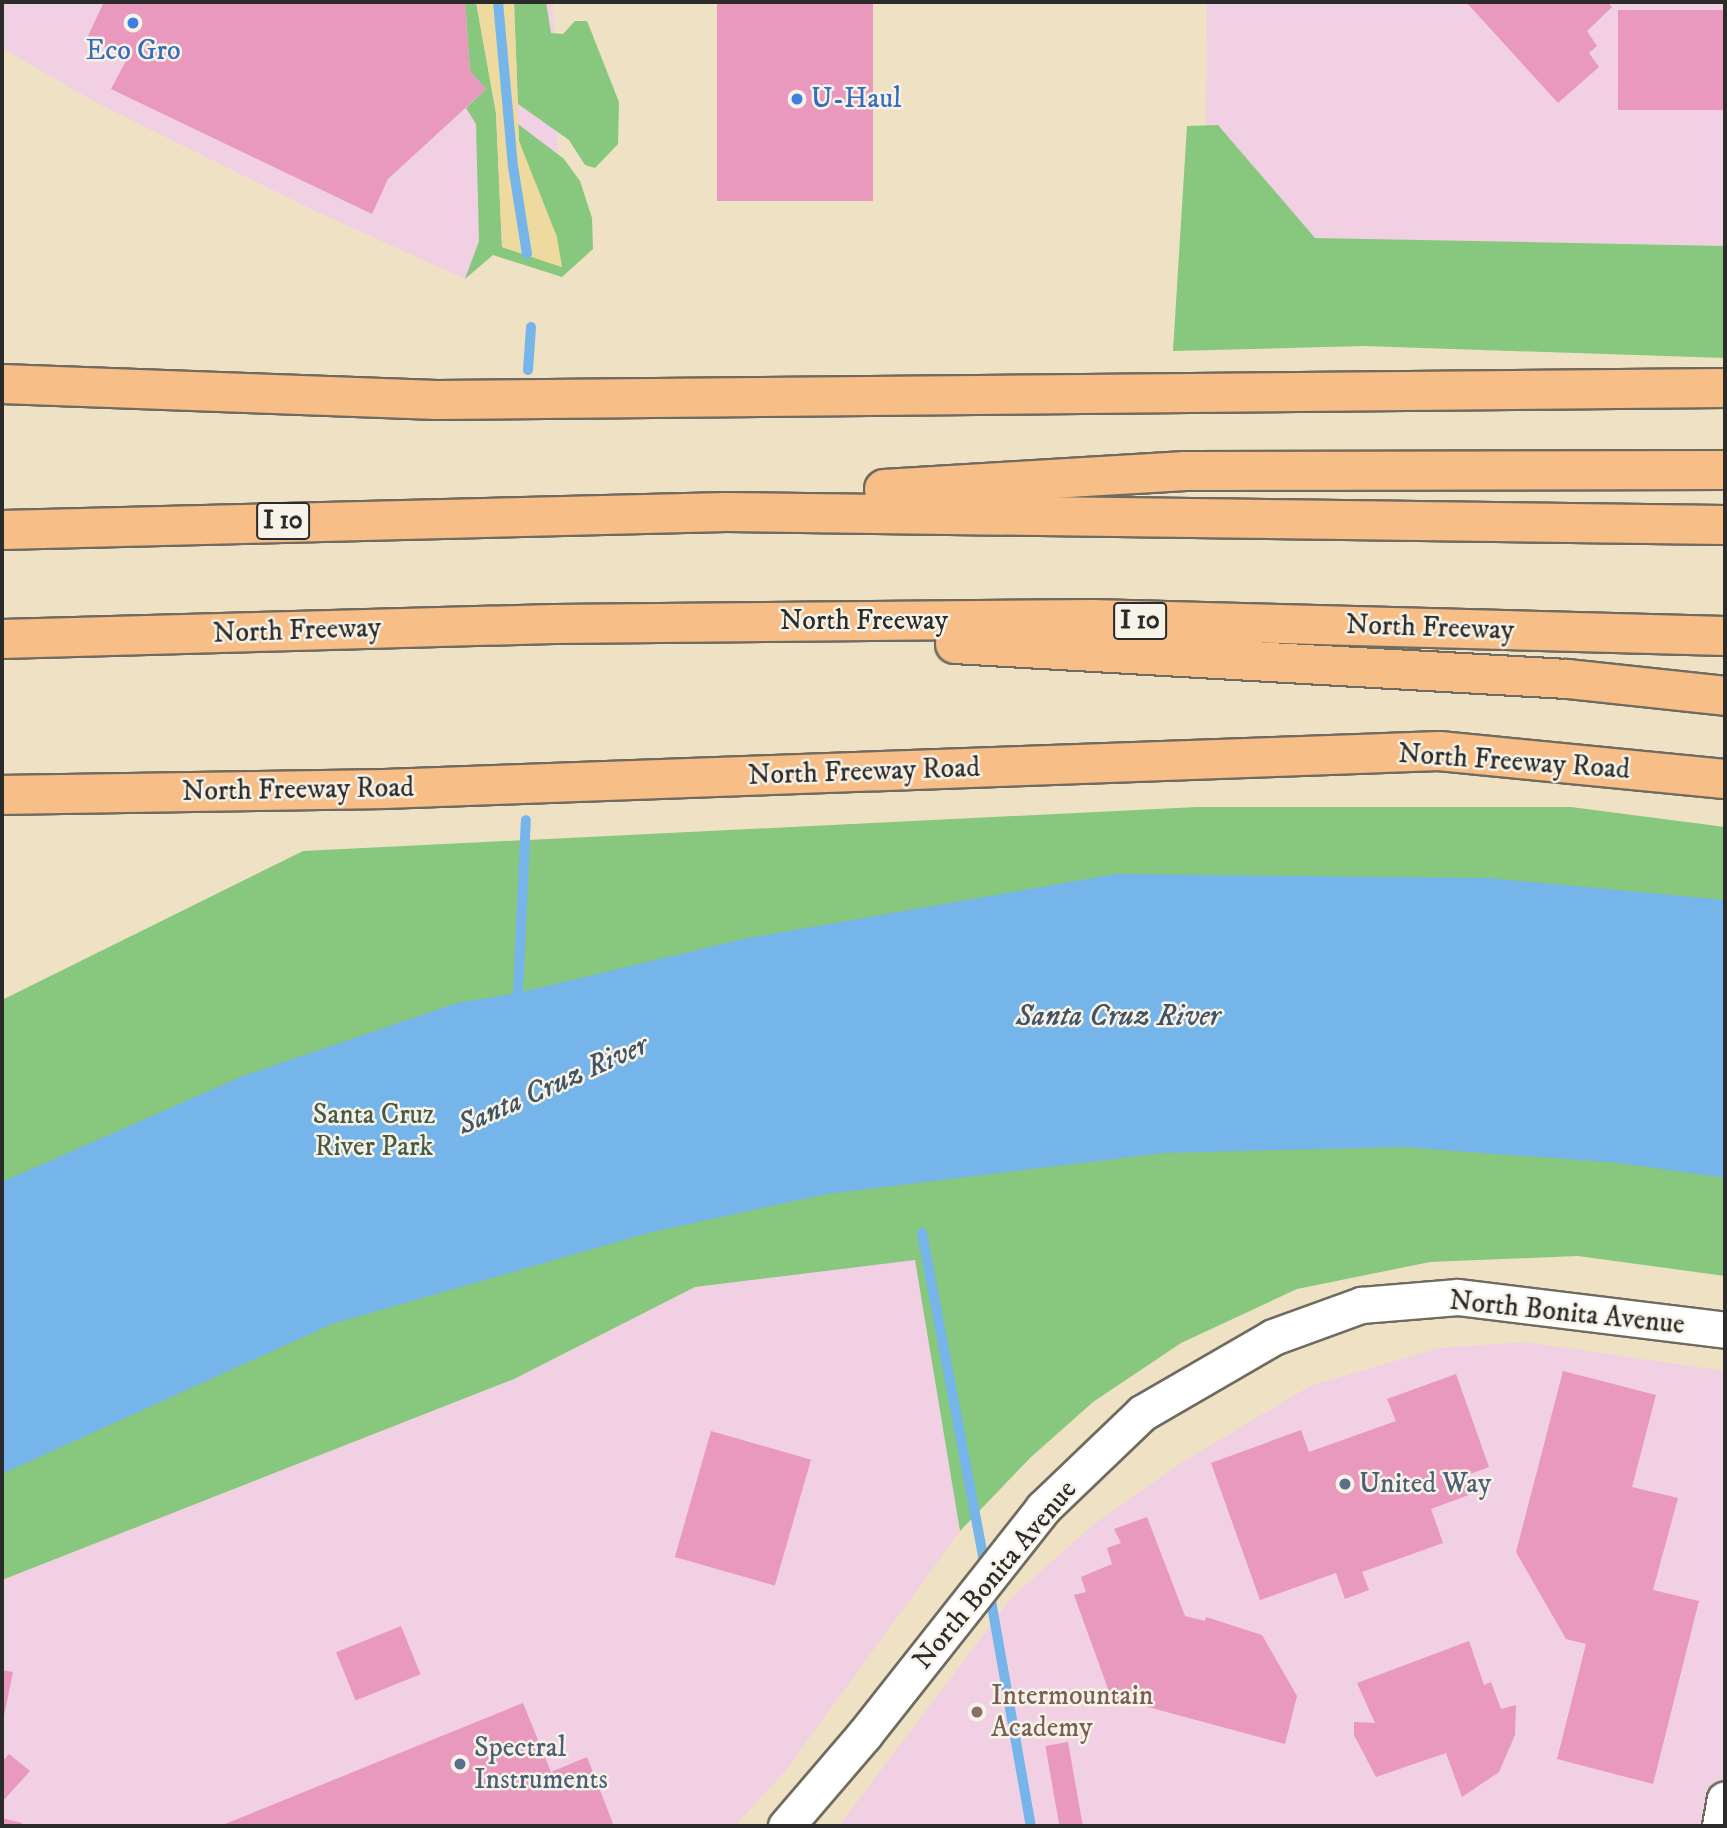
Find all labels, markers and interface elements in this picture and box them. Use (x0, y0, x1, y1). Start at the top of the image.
marker: Eco Gro (125, 15, 141, 31)
place label: Eco Gro (85, 34, 181, 68)
place label: U-Haul (811, 82, 901, 116)
marker: U-Haul (789, 91, 805, 107)
road number: I 10 (255, 499, 311, 544)
road number: I 10 (1112, 598, 1168, 643)
street label: North Freeway (780, 604, 948, 638)
street label: North Freeway (1345, 608, 1515, 648)
street label: North Freeway (212, 611, 382, 651)
street label: North Freeway Road (1397, 737, 1631, 787)
street label: North Freeway Road (747, 751, 981, 793)
street label: North Freeway Road (182, 771, 414, 809)
water label: Santa Cruz River (1016, 999, 1220, 1035)
water label: Santa Cruz River (452, 1028, 654, 1144)
park label: Santa Cruz River Park (313, 1098, 435, 1164)
street label: North Bonita Avenue (1448, 1284, 1686, 1342)
place label: United Way (1359, 1467, 1491, 1501)
street label: North Bonita Avenue (906, 1474, 1084, 1676)
marker: United Way (1337, 1476, 1353, 1492)
place label: Intermountain Academy (991, 1679, 1153, 1745)
marker: Intermountain Academy (969, 1704, 985, 1720)
place label: Spectral Instruments (474, 1731, 608, 1797)
marker: Spectral Instruments (452, 1756, 468, 1772)

